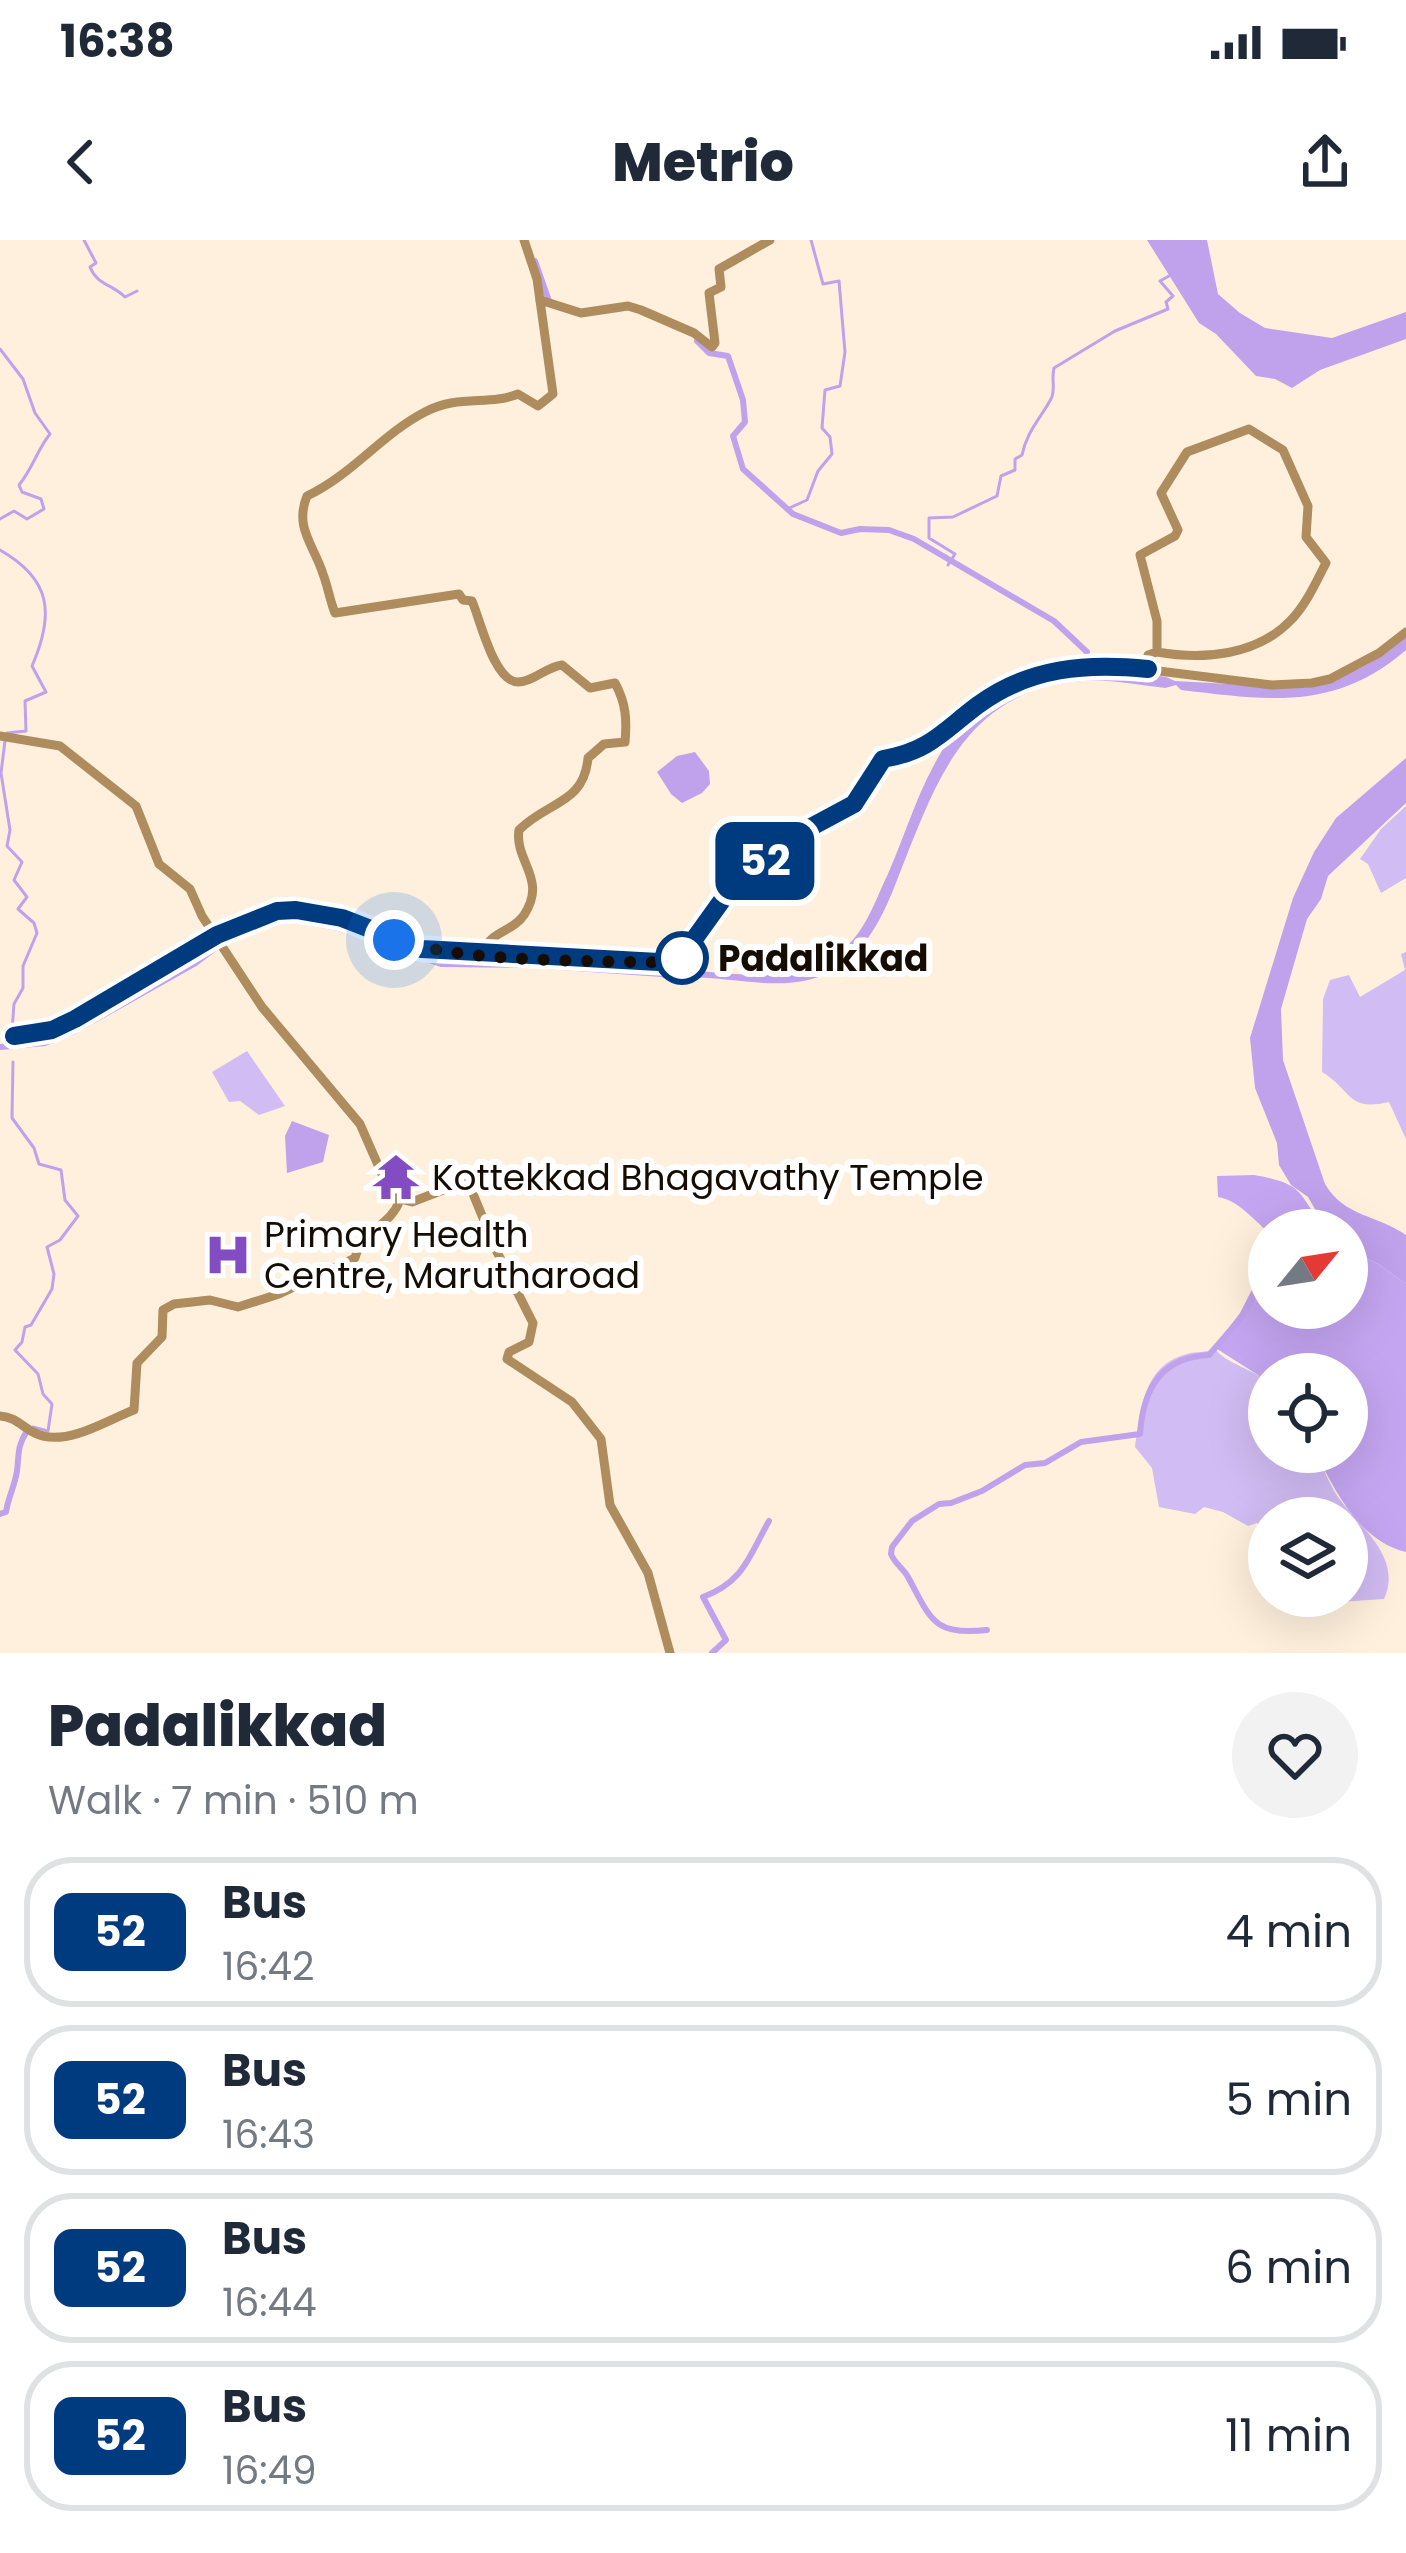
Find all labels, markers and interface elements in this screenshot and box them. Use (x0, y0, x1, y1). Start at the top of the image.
text: 16:38 (60, 10, 175, 73)
text: Metrio (612, 124, 794, 200)
icon: back (48, 129, 114, 195)
icon: share (1292, 129, 1358, 195)
line badge: 52 (711, 822, 819, 900)
text: 52 (739, 831, 791, 890)
your location (364, 910, 424, 970)
marker: Padalikkad (657, 933, 707, 983)
place label: Padalikkad (718, 933, 928, 984)
temple icon: Kottekkad Bhagavathy Temple (371, 1152, 421, 1202)
place label: Kottekkad Bhagavathy Temple (432, 1152, 984, 1203)
place label: Primary Health Centre, Marutharoad (264, 1209, 640, 1301)
north arrow (1248, 1209, 1368, 1329)
map controls (1248, 1209, 1368, 1617)
hospital icon: Primary Health Centre, Marutharoad (203, 1230, 253, 1280)
button: locate (1248, 1353, 1368, 1473)
button: layers (1248, 1497, 1368, 1617)
text: Padalikkad (48, 1686, 387, 1766)
button: heart (1232, 1692, 1358, 1818)
text: Walk · 7 min · 510 m (48, 1773, 419, 1828)
text: Bus (222, 1871, 307, 1934)
text: 4 min (1225, 1900, 1352, 1963)
text: 52 (94, 1902, 146, 1961)
text: 16:42 (222, 1939, 315, 1994)
text: Bus (222, 2039, 307, 2102)
text: 5 min (1226, 2068, 1352, 2131)
text: 52 (94, 2070, 146, 2129)
text: 16:43 (222, 2107, 315, 2162)
text: Bus (222, 2207, 307, 2270)
text: 6 min (1225, 2236, 1352, 2299)
text: 52 (94, 2238, 146, 2297)
text: 16:44 (222, 2275, 317, 2330)
text: Bus (222, 2375, 307, 2438)
text: 11 min (1225, 2404, 1352, 2467)
text: 52 (94, 2406, 146, 2465)
text: 16:49 (222, 2443, 317, 2498)

